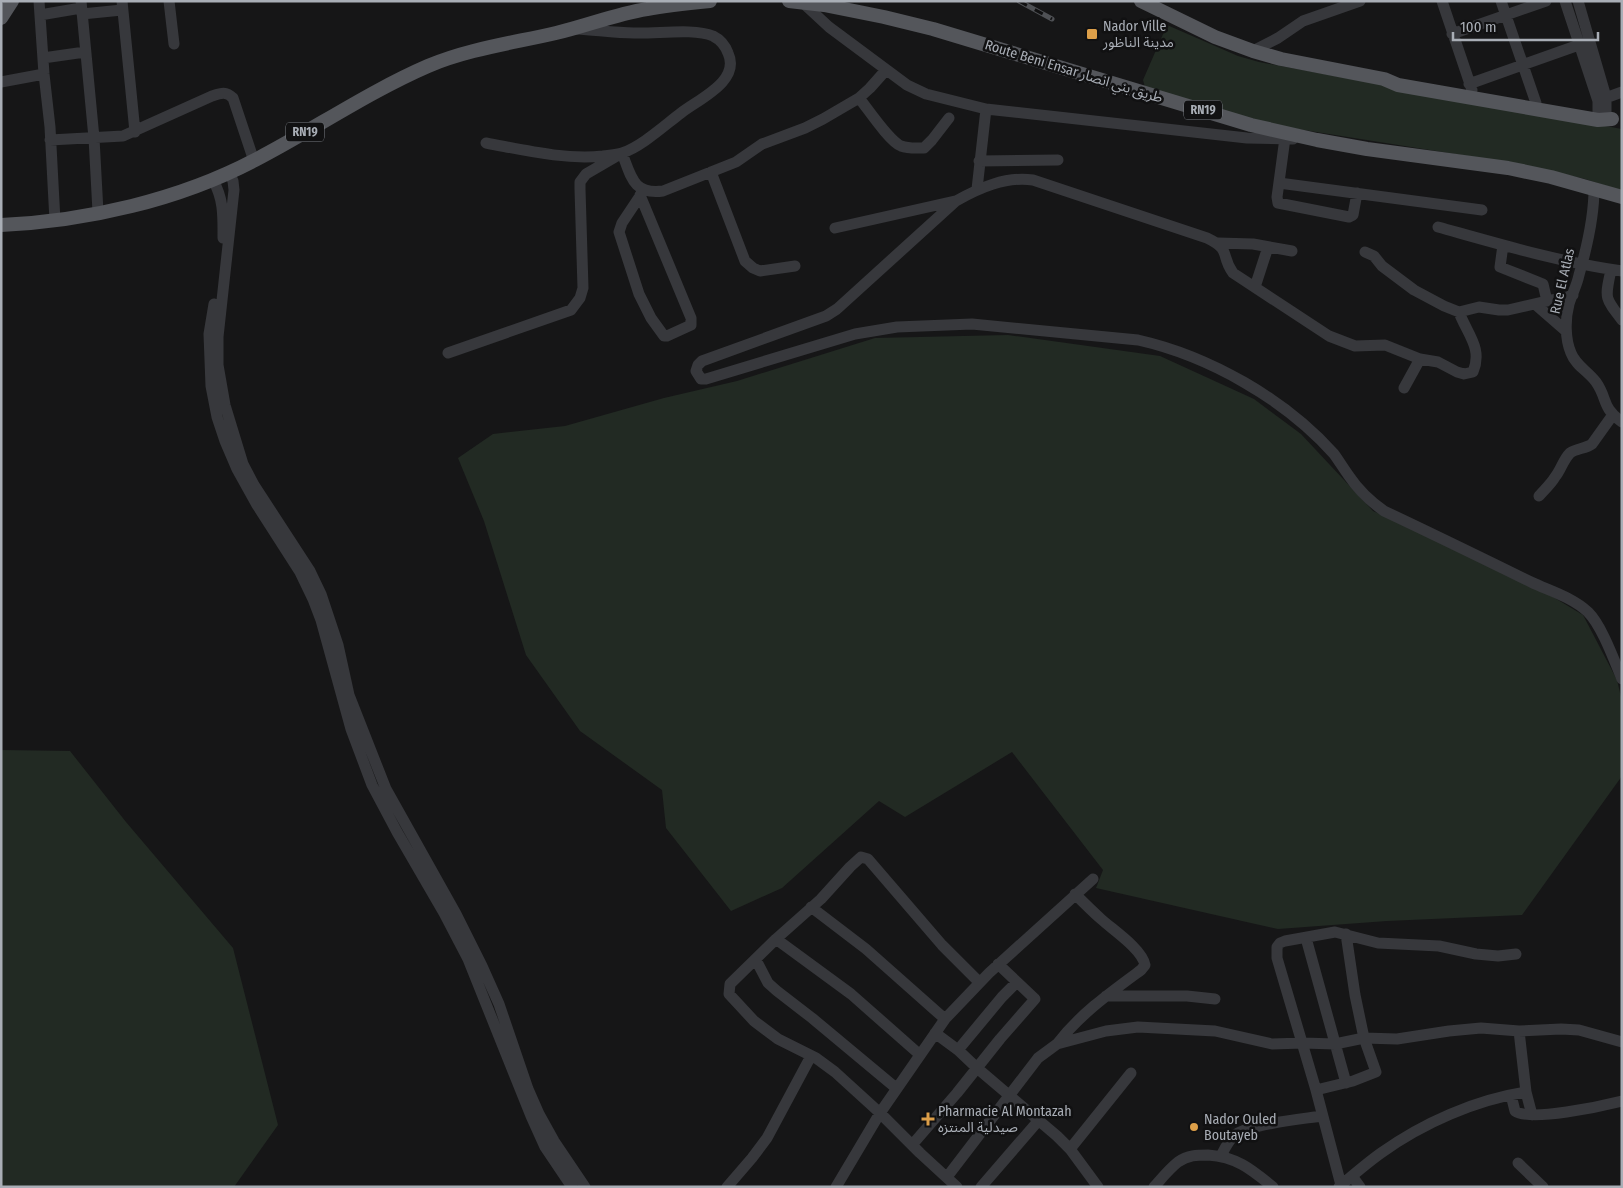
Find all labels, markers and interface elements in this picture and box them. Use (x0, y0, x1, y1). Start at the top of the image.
scale bar (1453, 10, 1598, 42)
place label: Nador Ville مدينة الناظور (1102, 18, 1174, 51)
text: 100 m (1460, 18, 1497, 36)
marker: Nador Ville مدينة الناظور (1085, 27, 1099, 41)
street label: Route Beni Ensar طريق بني انصار (982, 36, 1165, 109)
road number: RN19 (1184, 100, 1222, 120)
road number: RN19 (286, 122, 324, 142)
street label: Rue El Atlas (1547, 247, 1578, 316)
place label: Pharmacie Al Montazah صيدلية المنتزه (938, 1103, 1072, 1136)
place label: Nador Ouled Boutayeb (1204, 1111, 1277, 1144)
marker: Pharmacie Al Montazah صيدلية المنتزه (922, 1113, 934, 1125)
marker: Nador Ouled Boutayeb (1188, 1121, 1200, 1133)

